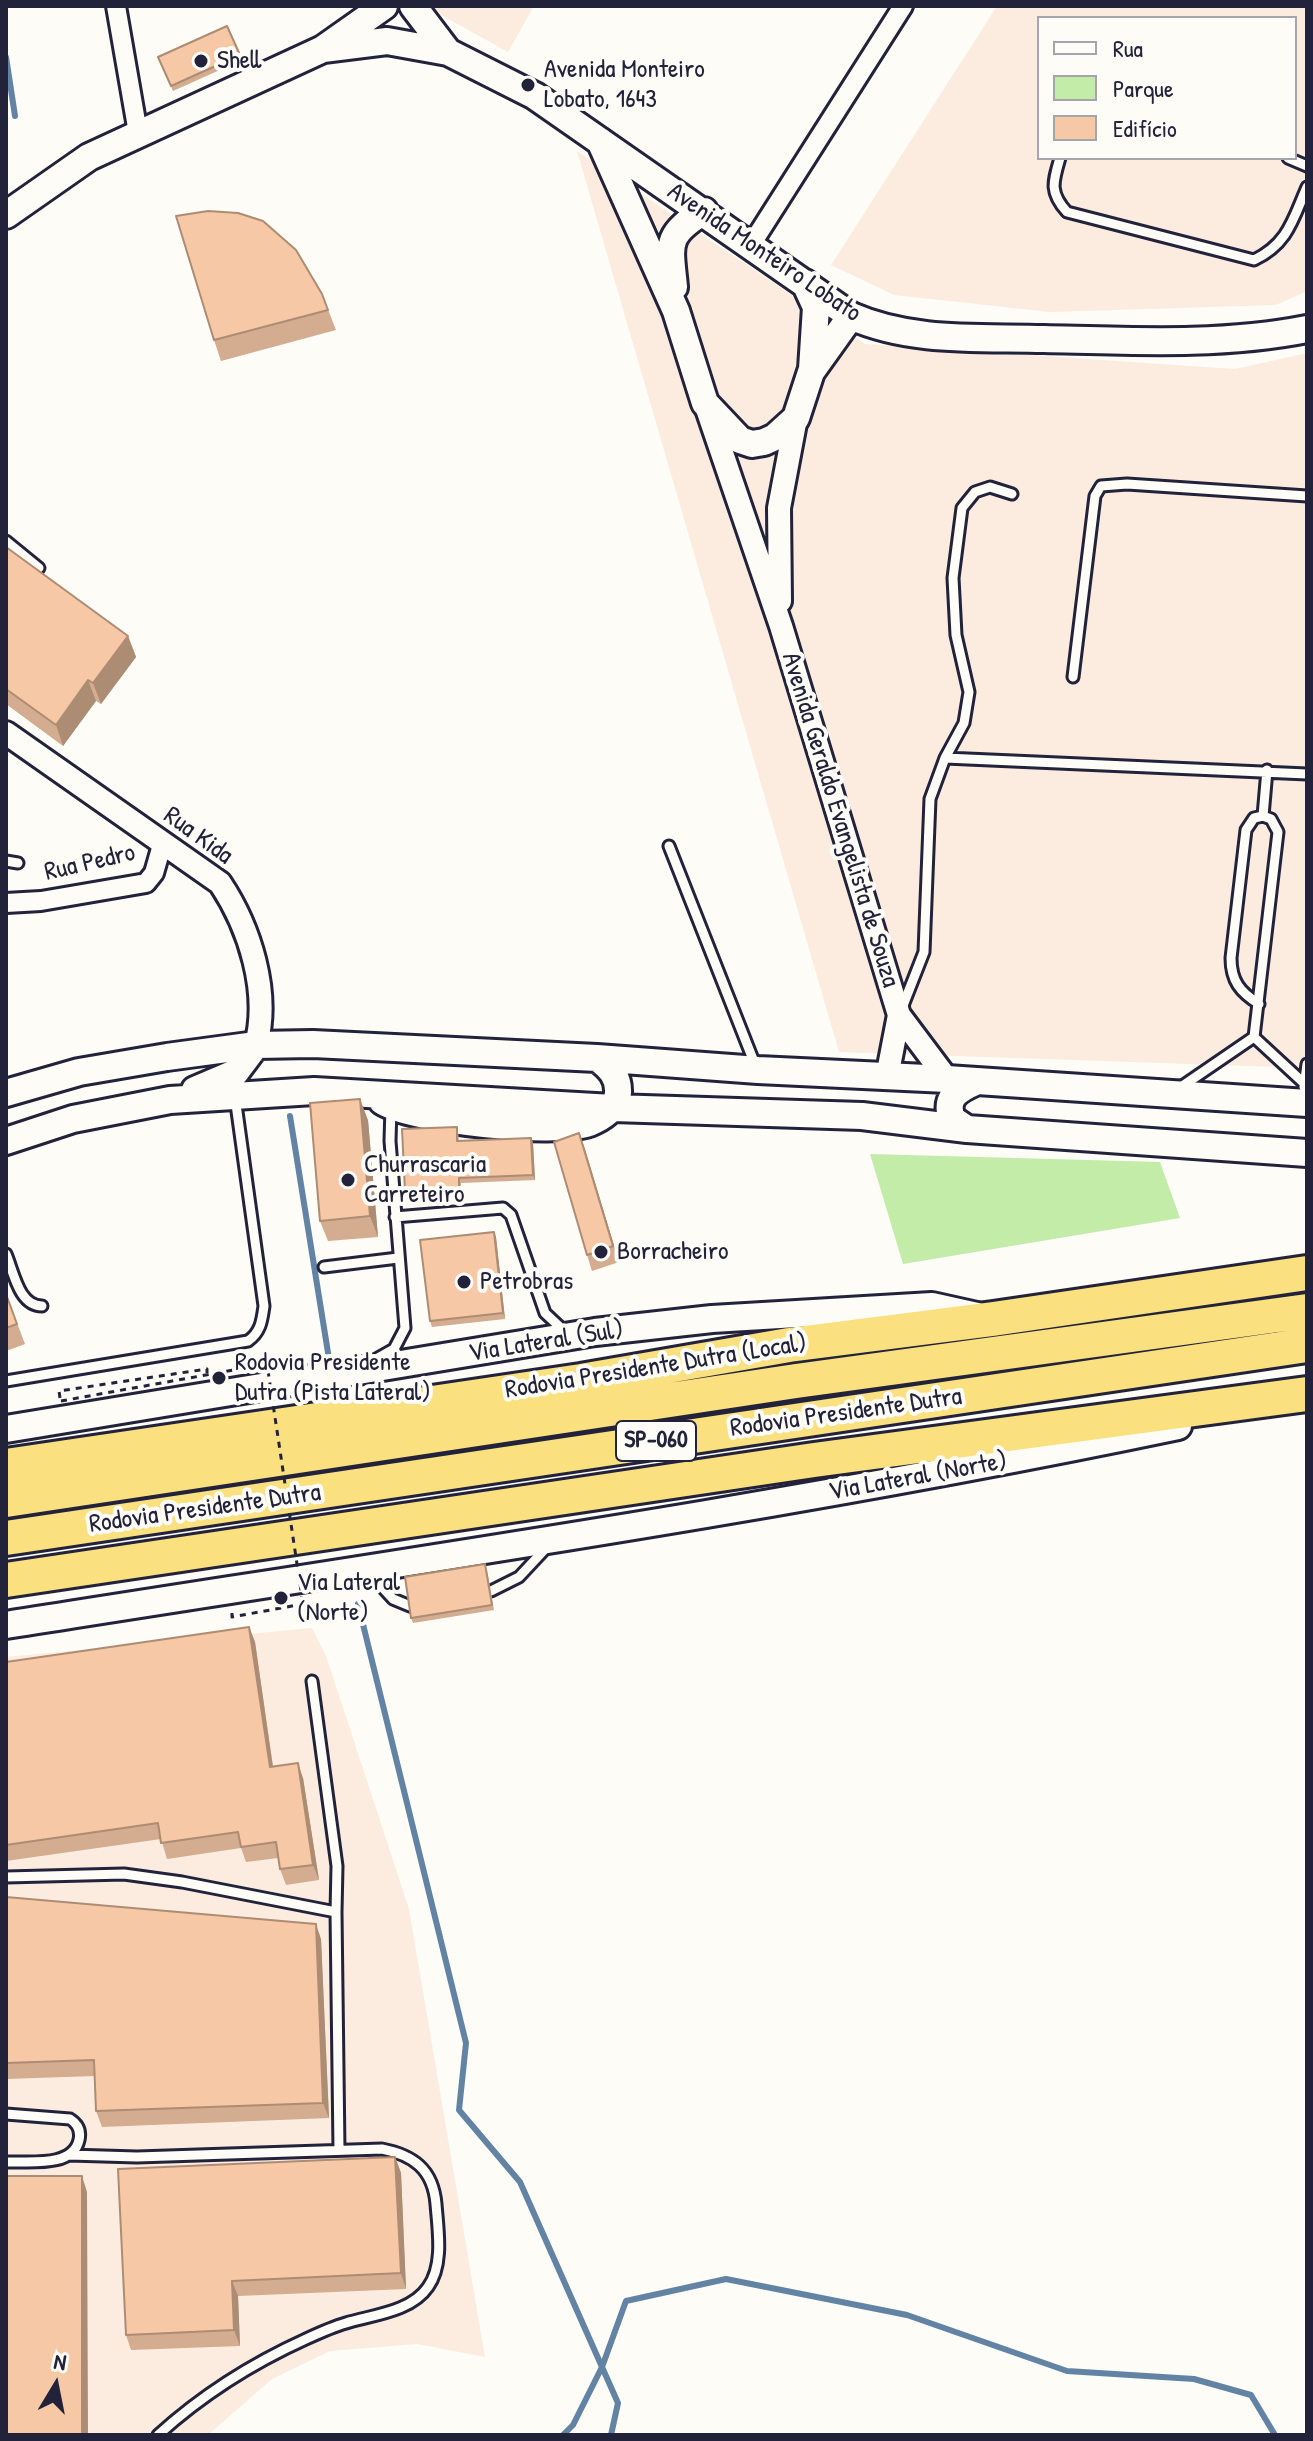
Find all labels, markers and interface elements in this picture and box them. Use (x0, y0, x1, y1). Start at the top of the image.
legend (1037, 16, 1297, 160)
text: Rua (1113, 32, 1143, 64)
place label: Shell (217, 45, 261, 77)
marker: Shell (192, 52, 210, 70)
place label: Avenida Monteiro Lobato, 1643 (544, 54, 705, 116)
text: Parque (1113, 72, 1173, 104)
marker: Avenida Monteiro Lobato, 1643 (519, 76, 537, 94)
text: Edifício (1113, 112, 1177, 144)
street label: Avenida Monteiro Lobato (661, 177, 867, 329)
street label: Avenida Geraldo Evangelista de Souza (774, 649, 906, 991)
street label: Rua Kida (157, 800, 239, 872)
street label: Rua Pedro (42, 837, 138, 889)
place label: Churrascaria Carreteiro (364, 1149, 486, 1210)
marker: Churrascaria Carreteiro (339, 1171, 357, 1189)
place label: Borracheiro (617, 1236, 729, 1268)
marker: Borracheiro (592, 1243, 610, 1261)
place label: Petrobras (480, 1266, 573, 1298)
marker: Petrobras (455, 1273, 473, 1291)
street label: Via Lateral (Sul) (466, 1314, 626, 1370)
street label: Rodovia Presidente Dutra (Local) (503, 1328, 809, 1406)
place label: Rodovia Presidente Dutra (Pista Lateral) (235, 1347, 431, 1408)
marker: Rodovia Presidente Dutra (Pista Lateral) (210, 1369, 228, 1387)
street label: Rodovia Presidente Dutra (728, 1381, 964, 1445)
road number: SP-060 (616, 1421, 696, 1461)
street label: Via Lateral (Norte) (826, 1446, 1010, 1508)
street label: Rodovia Presidente Dutra (87, 1477, 323, 1541)
place label: Via Lateral (Norte) (297, 1567, 400, 1628)
marker: Via Lateral (Norte) (272, 1589, 290, 1607)
north arrow (16, 2345, 96, 2425)
text: N (52, 2346, 69, 2377)

